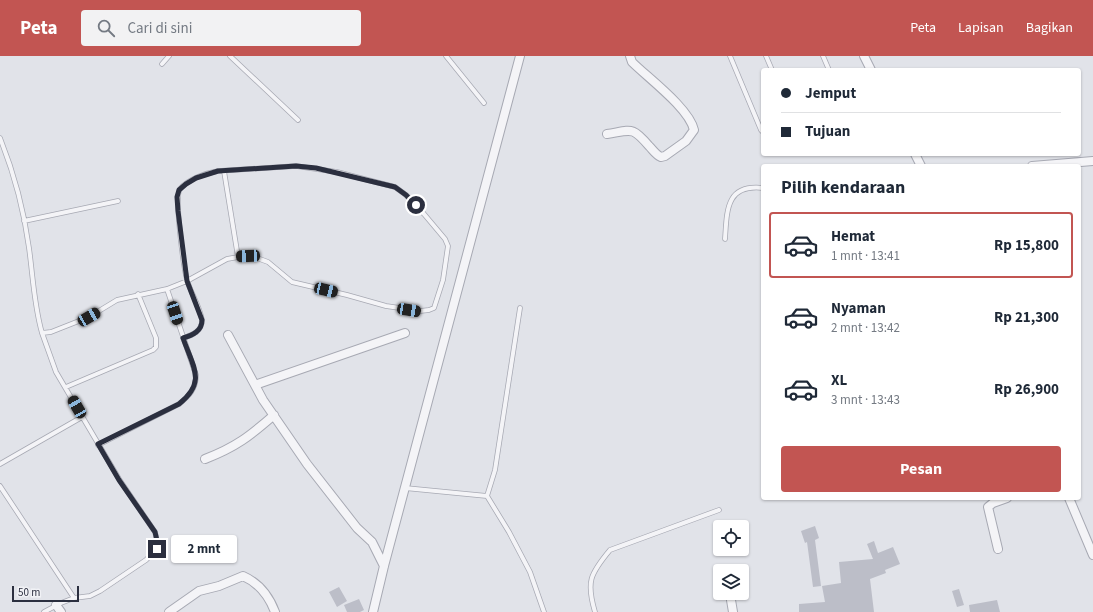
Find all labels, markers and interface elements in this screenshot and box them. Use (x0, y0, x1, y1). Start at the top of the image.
search box (81, 10, 361, 46)
text: Peta (20, 15, 57, 42)
icon: search (95, 17, 117, 39)
text: Cari di sini (127, 18, 192, 39)
text: Peta (910, 18, 936, 38)
text: Lapisan (958, 18, 1004, 38)
text: Bagikan (1026, 18, 1073, 38)
text: Jemput (805, 83, 856, 104)
text: Tujuan (805, 121, 850, 142)
text: Pilih kendaraan (781, 175, 905, 200)
route start (407, 196, 425, 214)
text: Hemat (831, 226, 875, 247)
icon: car (783, 227, 819, 263)
text: Rp 15,800 (994, 235, 1059, 256)
text: 1 mnt · 13:41 (831, 247, 900, 265)
car (236, 250, 260, 262)
car (313, 281, 339, 299)
text: Nyaman (831, 298, 886, 319)
icon: car (783, 299, 819, 335)
car (166, 300, 184, 326)
car (396, 302, 422, 318)
car (76, 306, 102, 328)
text: Rp 21,300 (994, 307, 1059, 328)
text: 2 mnt · 13:42 (831, 319, 900, 337)
text: XL (831, 370, 847, 391)
icon: car (783, 371, 819, 407)
text: Rp 26,900 (994, 379, 1059, 400)
text: 3 mnt · 13:43 (831, 391, 900, 409)
car (66, 394, 88, 420)
button: Pesan (781, 446, 1061, 492)
map controls (713, 520, 749, 600)
button: locate (713, 520, 749, 556)
callout: 2 mnt (171, 535, 237, 563)
route end (148, 540, 166, 558)
text: 2 mnt (187, 540, 221, 558)
button: layers (713, 564, 749, 600)
scale bar (12, 584, 79, 603)
text: 50 m (18, 585, 40, 600)

